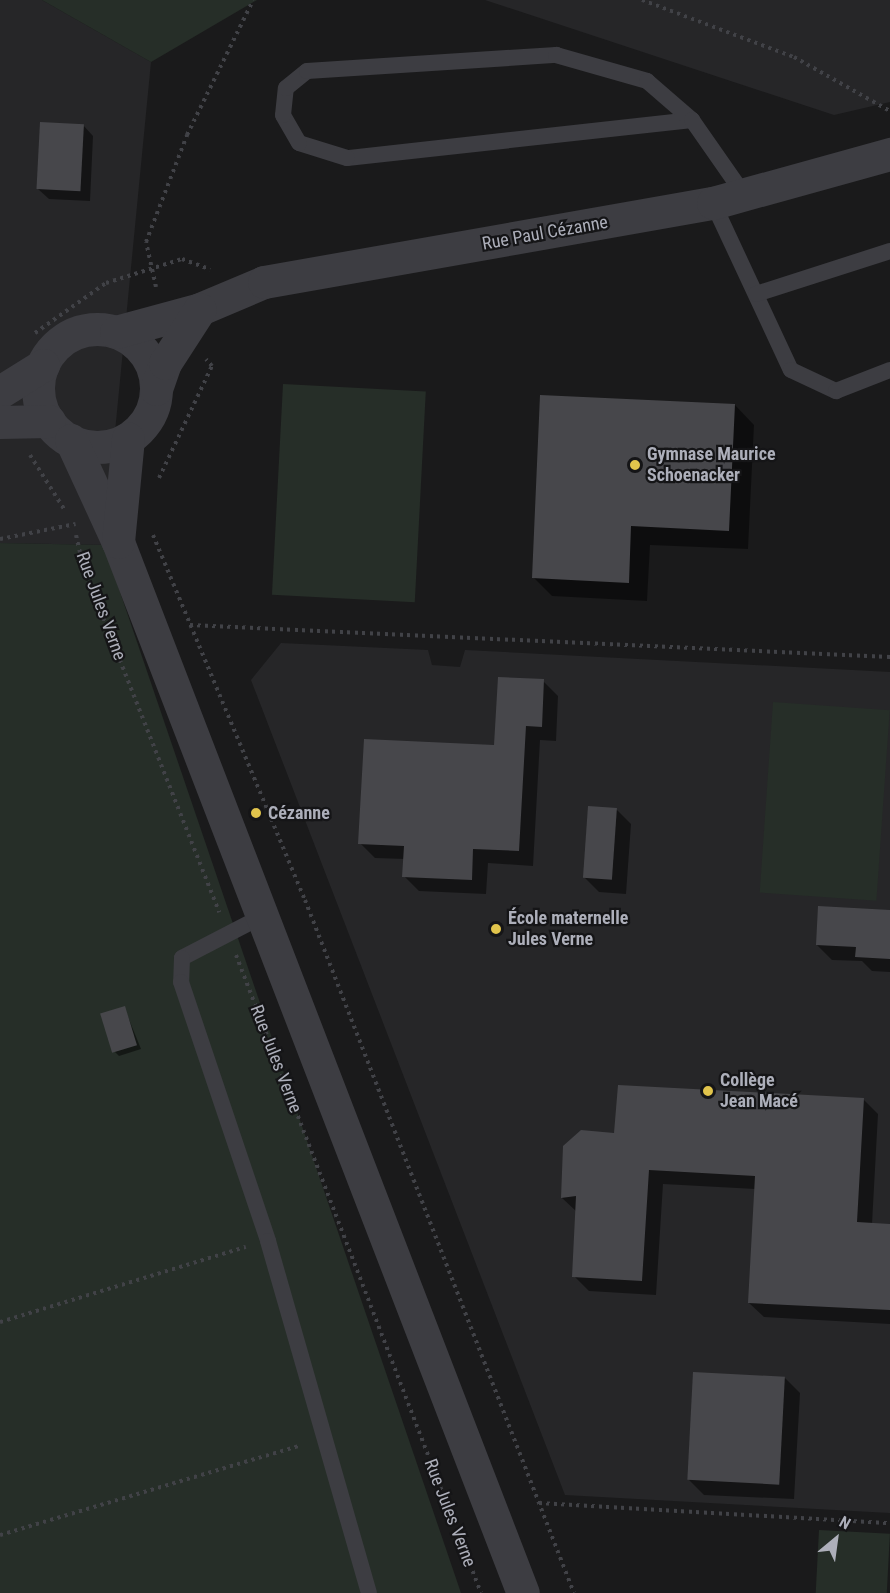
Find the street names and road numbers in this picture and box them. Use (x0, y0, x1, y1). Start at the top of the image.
street label: Rue Paul Cézanne (480, 211, 610, 255)
street label: Rue Jules Verne (71, 549, 131, 663)
street label: Rue Jules Verne (246, 1002, 306, 1116)
street label: Rue Jules Verne (420, 1456, 480, 1570)

